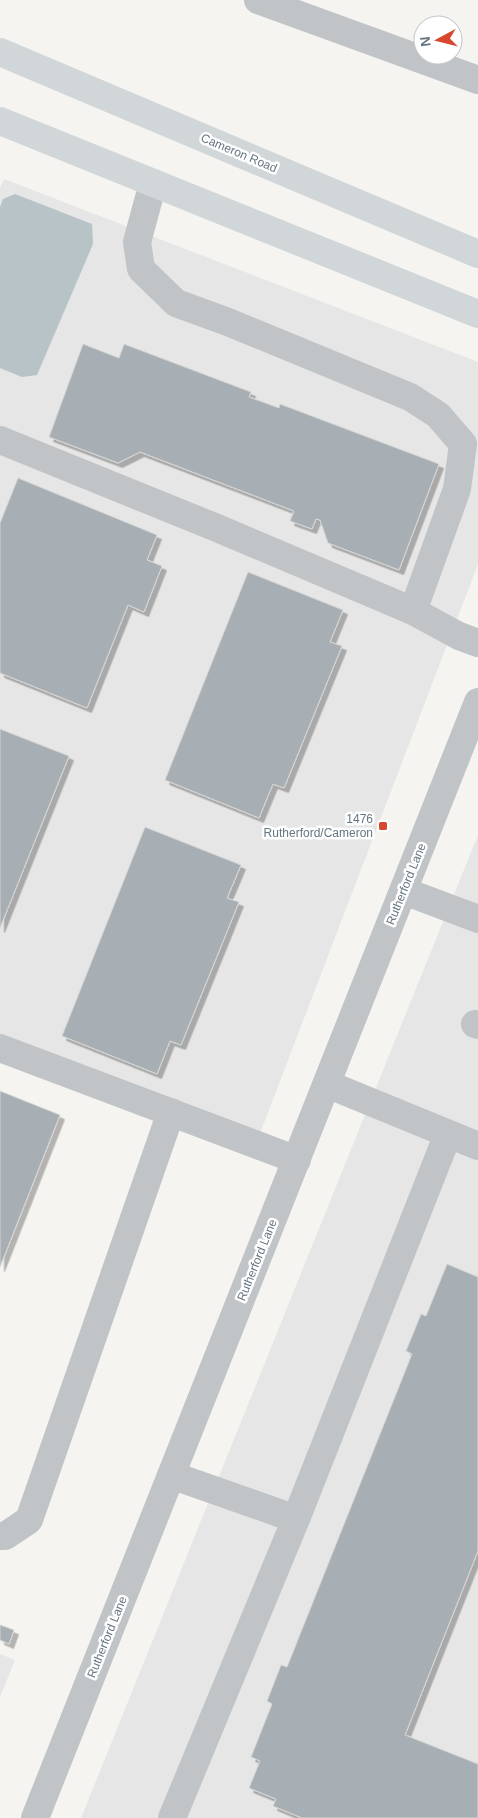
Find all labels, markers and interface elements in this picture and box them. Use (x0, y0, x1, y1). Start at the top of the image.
north arrow (413, 15, 463, 65)
text: N (417, 36, 434, 48)
street label: Cameron Road (199, 131, 279, 175)
place label: 1476 Rutherford/Cameron (264, 812, 373, 840)
marker: 1476 Rutherford/Cameron (377, 820, 389, 832)
street label: Rutherford Lane (383, 841, 429, 927)
street label: Rutherford Lane (234, 1217, 280, 1303)
street label: Rutherford Lane (84, 1594, 130, 1680)

